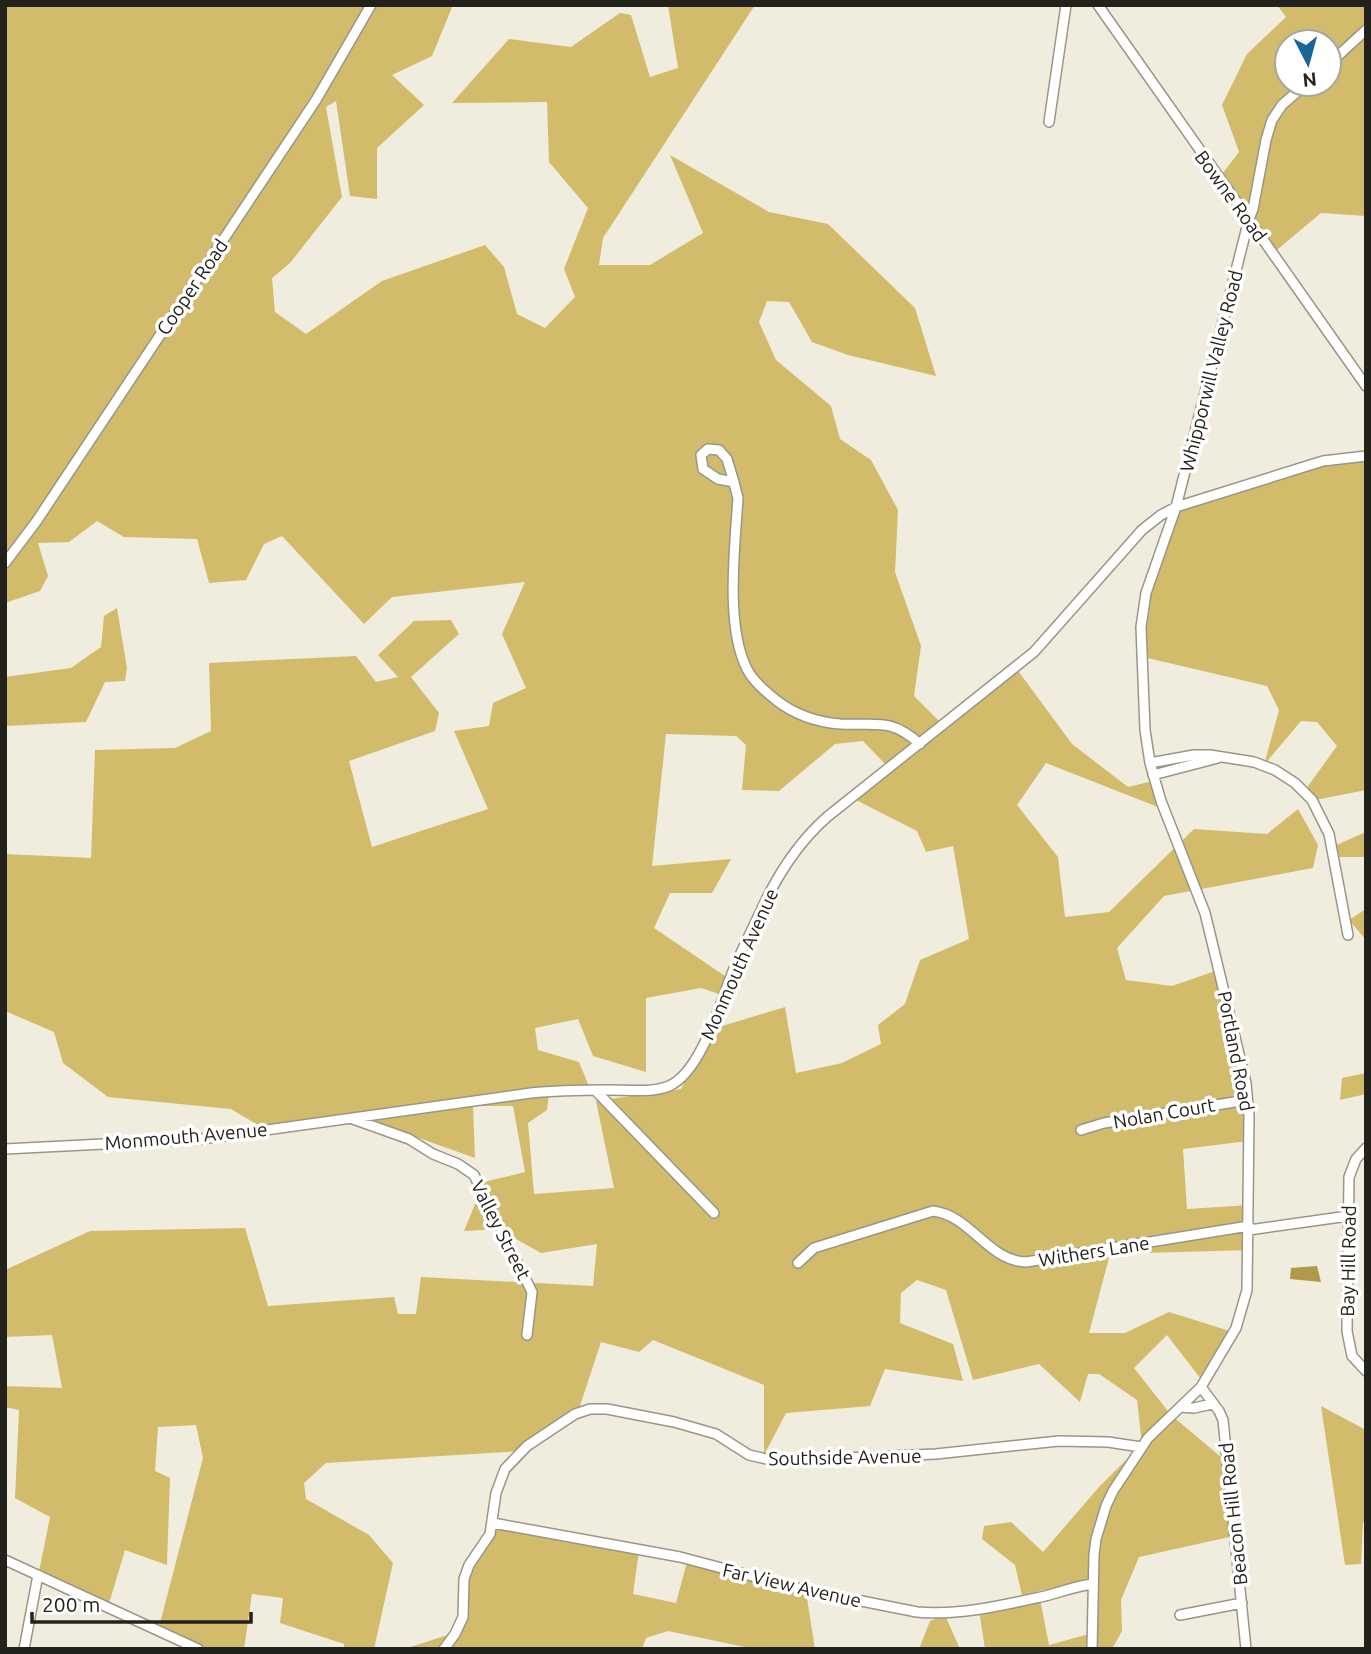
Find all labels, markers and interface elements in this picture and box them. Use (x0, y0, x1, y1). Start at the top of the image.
north arrow (1273, 28, 1343, 98)
text: N (1302, 68, 1318, 92)
street label: Bowne Road (1191, 146, 1271, 246)
street label: Cooper Road (152, 235, 232, 339)
street label: Whipporwill Valley Road (1175, 268, 1247, 474)
street label: Monmouth Avenue (696, 885, 782, 1043)
street label: Portland Road (1214, 989, 1258, 1113)
street label: Nolan Court (1111, 1093, 1217, 1133)
street label: Monmouth Avenue (104, 1118, 268, 1154)
street label: Valley Street (467, 1177, 536, 1284)
street label: Bay Hill Road (1336, 1205, 1360, 1317)
street label: Withers Lane (1037, 1231, 1151, 1271)
street label: Beacon Hill Road (1215, 1442, 1251, 1586)
street label: Southside Avenue (768, 1445, 922, 1469)
street label: Far View Avenue (721, 1558, 863, 1612)
scale bar (32, 1580, 250, 1624)
text: 200 m (42, 1592, 100, 1616)

